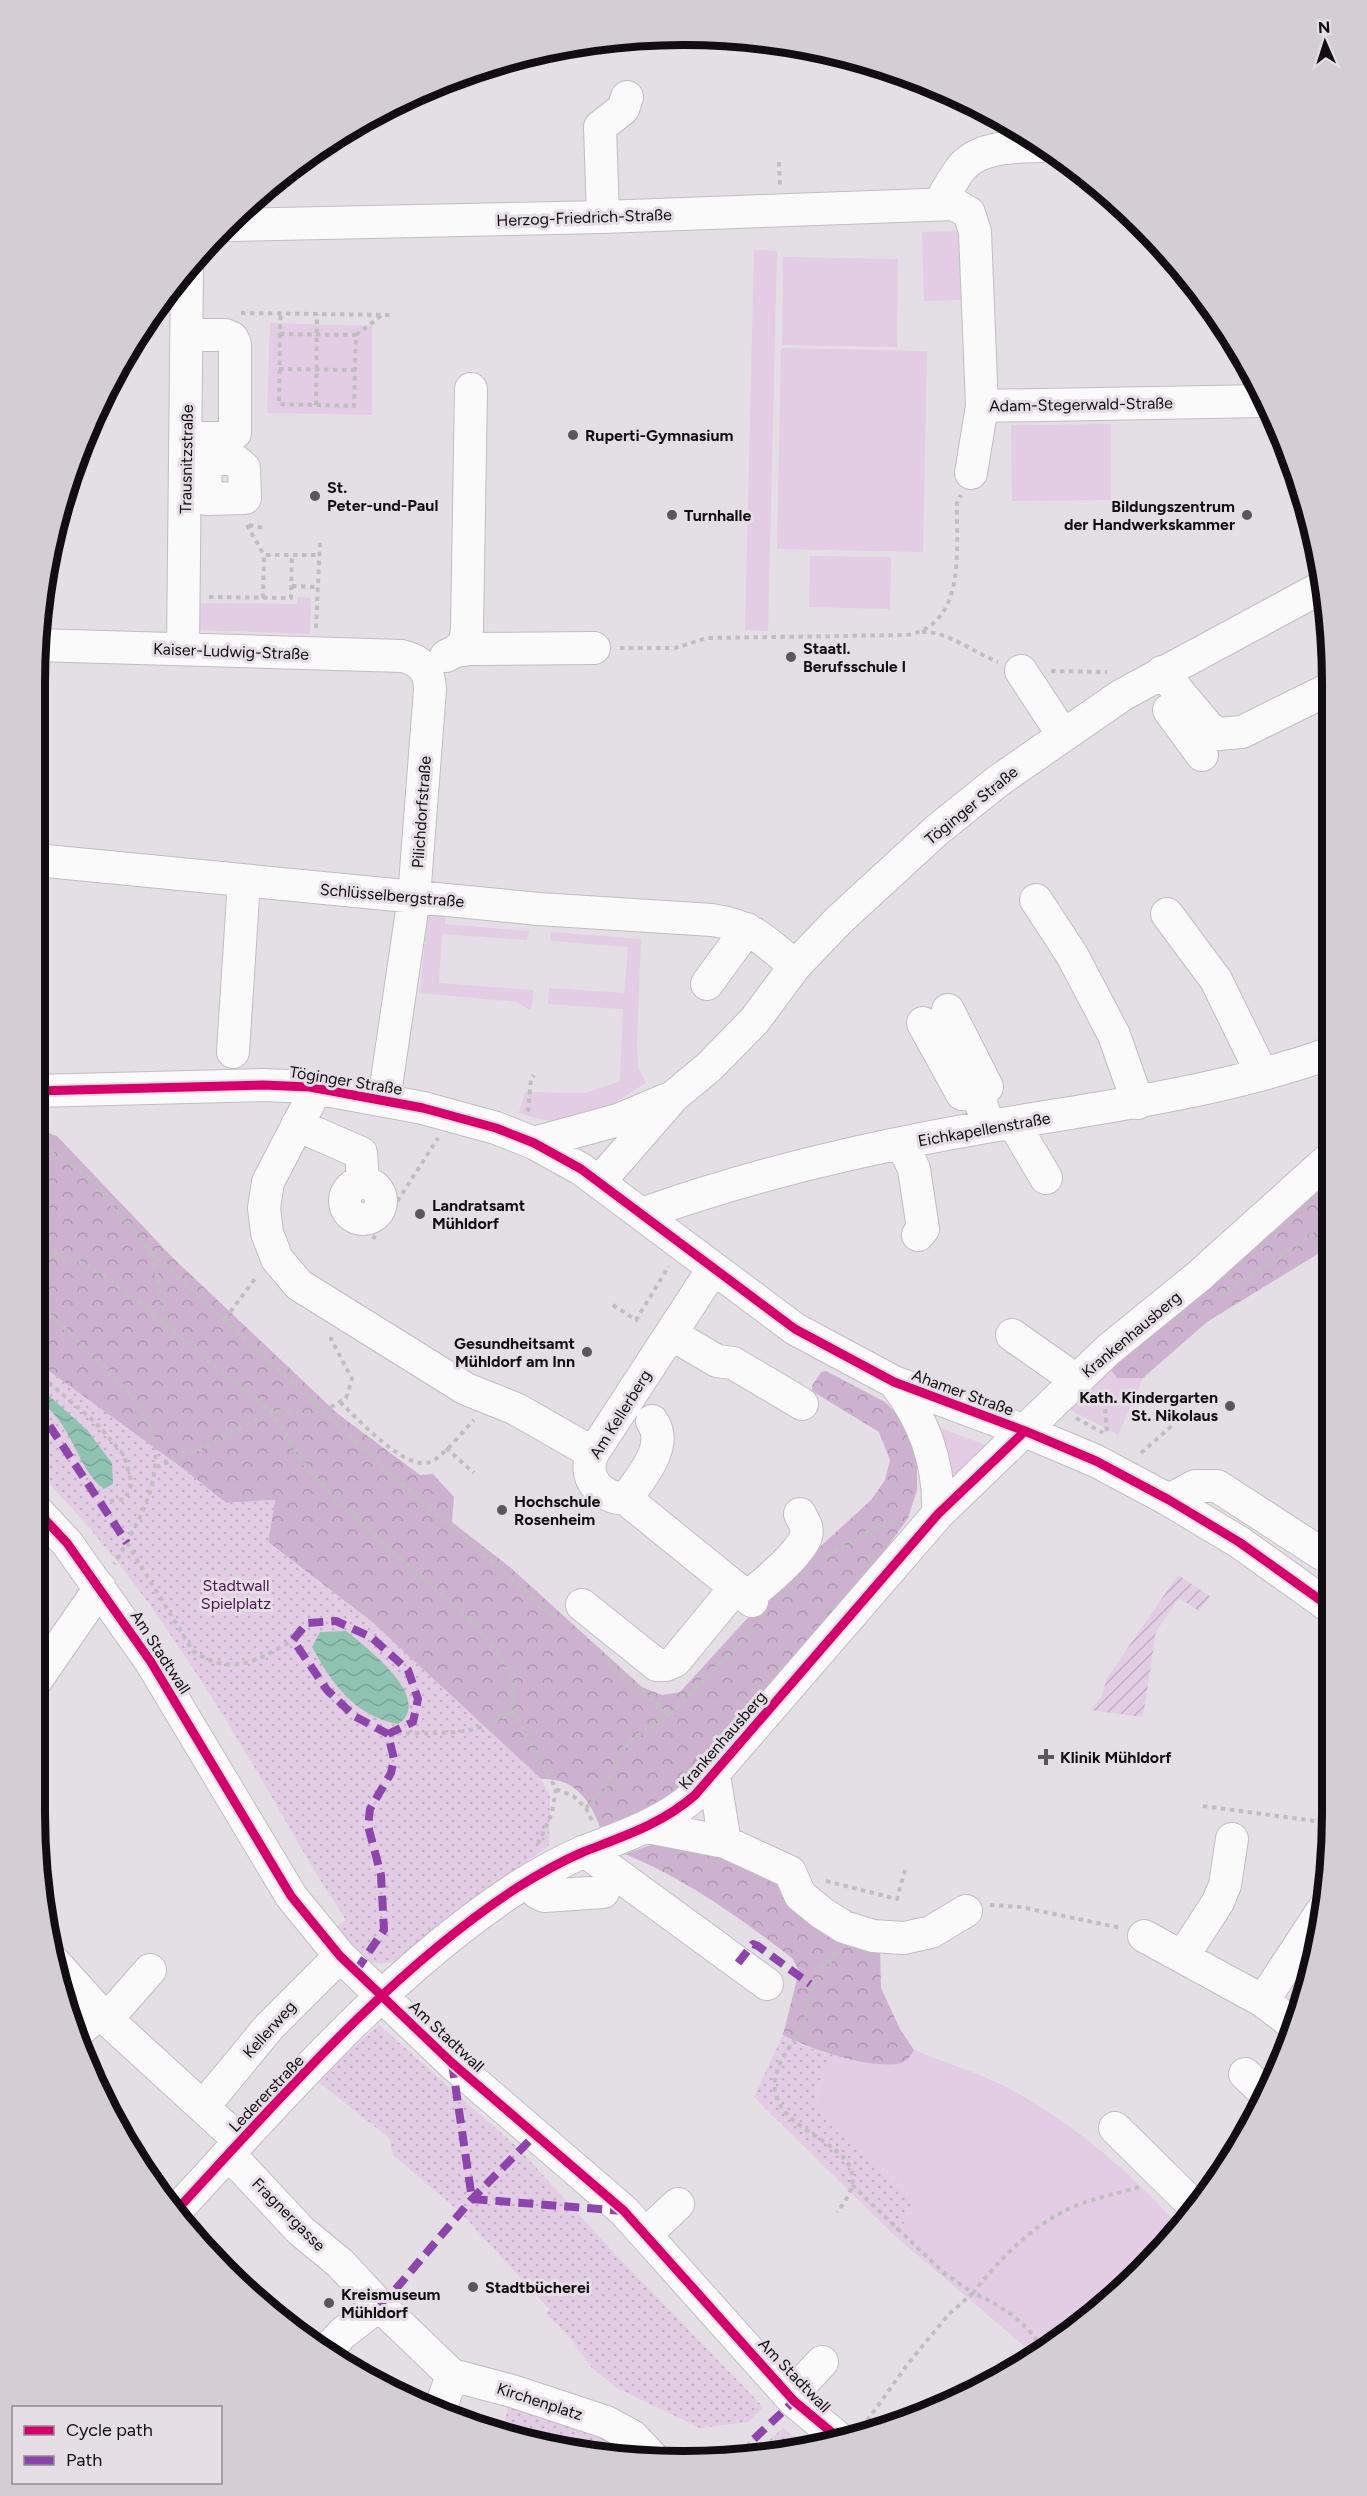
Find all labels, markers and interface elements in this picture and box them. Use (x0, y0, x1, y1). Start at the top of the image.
north arrow (1295, 12, 1355, 72)
text: N (1318, 18, 1331, 37)
street label: Herzog-Friedrich-Straße (496, 205, 672, 230)
street label: Adam-Stegerwald-Straße (989, 393, 1173, 416)
street label: Trausnitzstraße (176, 404, 197, 514)
place label: Ruperti-Gymnasium (585, 426, 734, 445)
marker: Ruperti-Gymnasium (566, 428, 580, 442)
place label: St. Peter-und-Paul (327, 478, 438, 515)
marker: St. Peter-und-Paul (308, 489, 322, 503)
place label: Bildungszentrum der Handwerkskammer (1064, 497, 1235, 534)
place label: Turnhalle (684, 506, 751, 525)
marker: Turnhalle (665, 508, 679, 522)
marker: Bildungszentrum der Handwerkskammer (1240, 508, 1254, 522)
street label: Kaiser-Ludwig-Straße (153, 639, 309, 664)
place label: Staatl. Berufsschule I (803, 639, 906, 676)
marker: Staatl. Berufsschule I (784, 650, 798, 664)
street label: Pilichdorfstraße (408, 755, 435, 869)
street label: Töginger Straße (921, 762, 1022, 849)
street label: Schlüsselbergstraße (319, 880, 465, 911)
street label: Töginger Straße (288, 1062, 404, 1099)
street label: Eichkapellenstraße (916, 1108, 1052, 1151)
place label: Landratsamt Mühldorf (432, 1196, 525, 1233)
marker: Landratsamt Mühldorf (413, 1207, 427, 1221)
street label: Krankenhausberg (1078, 1287, 1185, 1381)
place label: Gesundheitsamt Mühldorf am Inn (454, 1334, 575, 1371)
marker: Gesundheitsamt Mühldorf am Inn (580, 1345, 594, 1359)
street label: Ahamer Straße (909, 1365, 1017, 1420)
street label: Am Kellerberg (586, 1366, 655, 1462)
place label: Kath. Kindergarten St. Nikolaus (1079, 1388, 1219, 1425)
marker: Kath. Kindergarten St. Nikolaus (1223, 1399, 1237, 1413)
place label: Hochschule Rosenheim (514, 1492, 600, 1529)
marker: Hochschule Rosenheim (495, 1503, 509, 1517)
park label: Stadtwall Spielplatz (201, 1576, 271, 1613)
street label: Am Stadtwall (127, 1607, 195, 1697)
street label: Krankenhausberg (675, 1687, 770, 1793)
marker: Klinik Mühldorf (1037, 1748, 1055, 1766)
place label: Klinik Mühldorf (1060, 1748, 1172, 1767)
street label: Kellerweg (239, 1997, 300, 2062)
street label: Am Stadtwall (405, 1997, 488, 2076)
street label: Ledererstraße (225, 2051, 308, 2136)
street label: Fragnergasse (248, 2174, 329, 2255)
place label: Stadtbücherei (485, 2278, 590, 2297)
marker: Stadtbücherei (466, 2280, 480, 2294)
place label: Kreismuseum Mühldorf (341, 2285, 441, 2322)
marker: Kreismuseum Mühldorf (322, 2296, 336, 2310)
street label: Am Stadtwall (755, 2334, 835, 2416)
street label: Kirchenplatz (495, 2379, 585, 2424)
legend (12, 2406, 222, 2484)
text: Cycle path (66, 2419, 153, 2441)
text: Path (66, 2449, 102, 2471)

